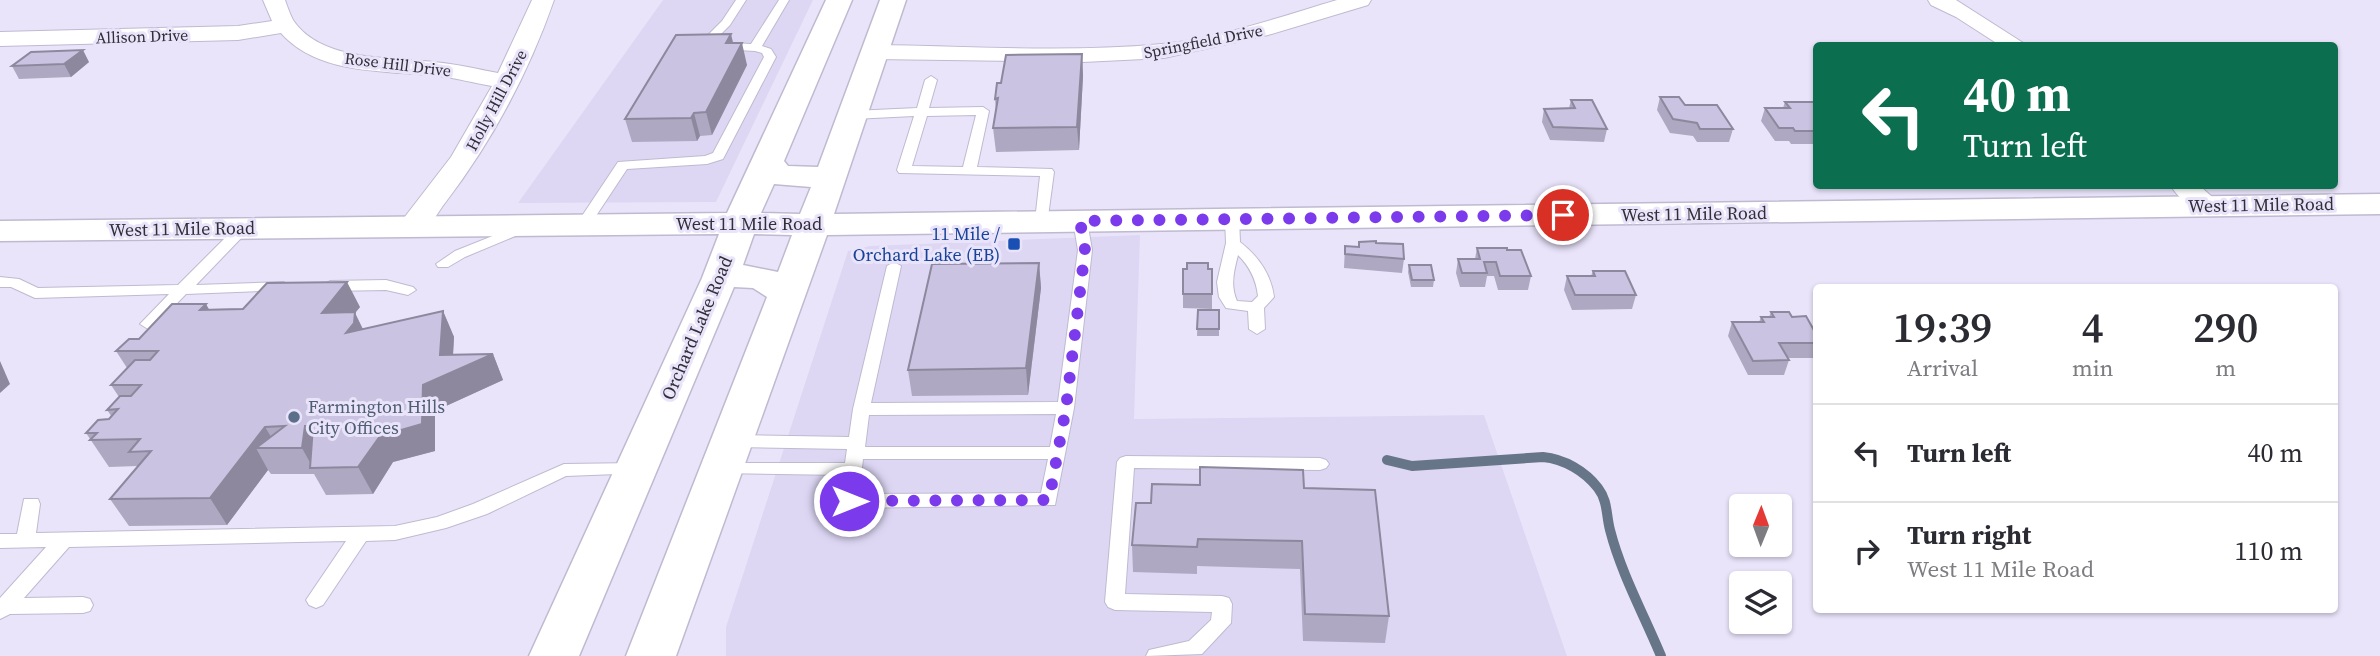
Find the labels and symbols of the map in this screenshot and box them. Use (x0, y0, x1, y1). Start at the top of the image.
street label: Springfield Drive (1142, 19, 1264, 63)
street label: Allison Drive (95, 23, 189, 49)
street label: Holly Hill Drive (460, 46, 532, 154)
street label: Rose Hill Drive (344, 47, 452, 81)
pin (1533, 185, 1593, 245)
street label: West 11 Mile Road (2188, 191, 2334, 218)
street label: West 11 Mile Road (1621, 200, 1767, 227)
street label: West 11 Mile Road (676, 211, 822, 236)
street label: West 11 Mile Road (109, 215, 255, 242)
place label: 11 Mile / Orchard Lake (EB) (853, 221, 1000, 267)
marker: 11 Mile / Orchard Lake (EB) (1006, 236, 1022, 252)
street label: Orchard Lake Road (655, 252, 738, 404)
place label: Farmington Hills City Offices (308, 394, 445, 440)
marker: Farmington Hills City Offices (286, 409, 302, 425)
position arrow (812, 464, 886, 538)
north arrow (1729, 494, 1792, 556)

